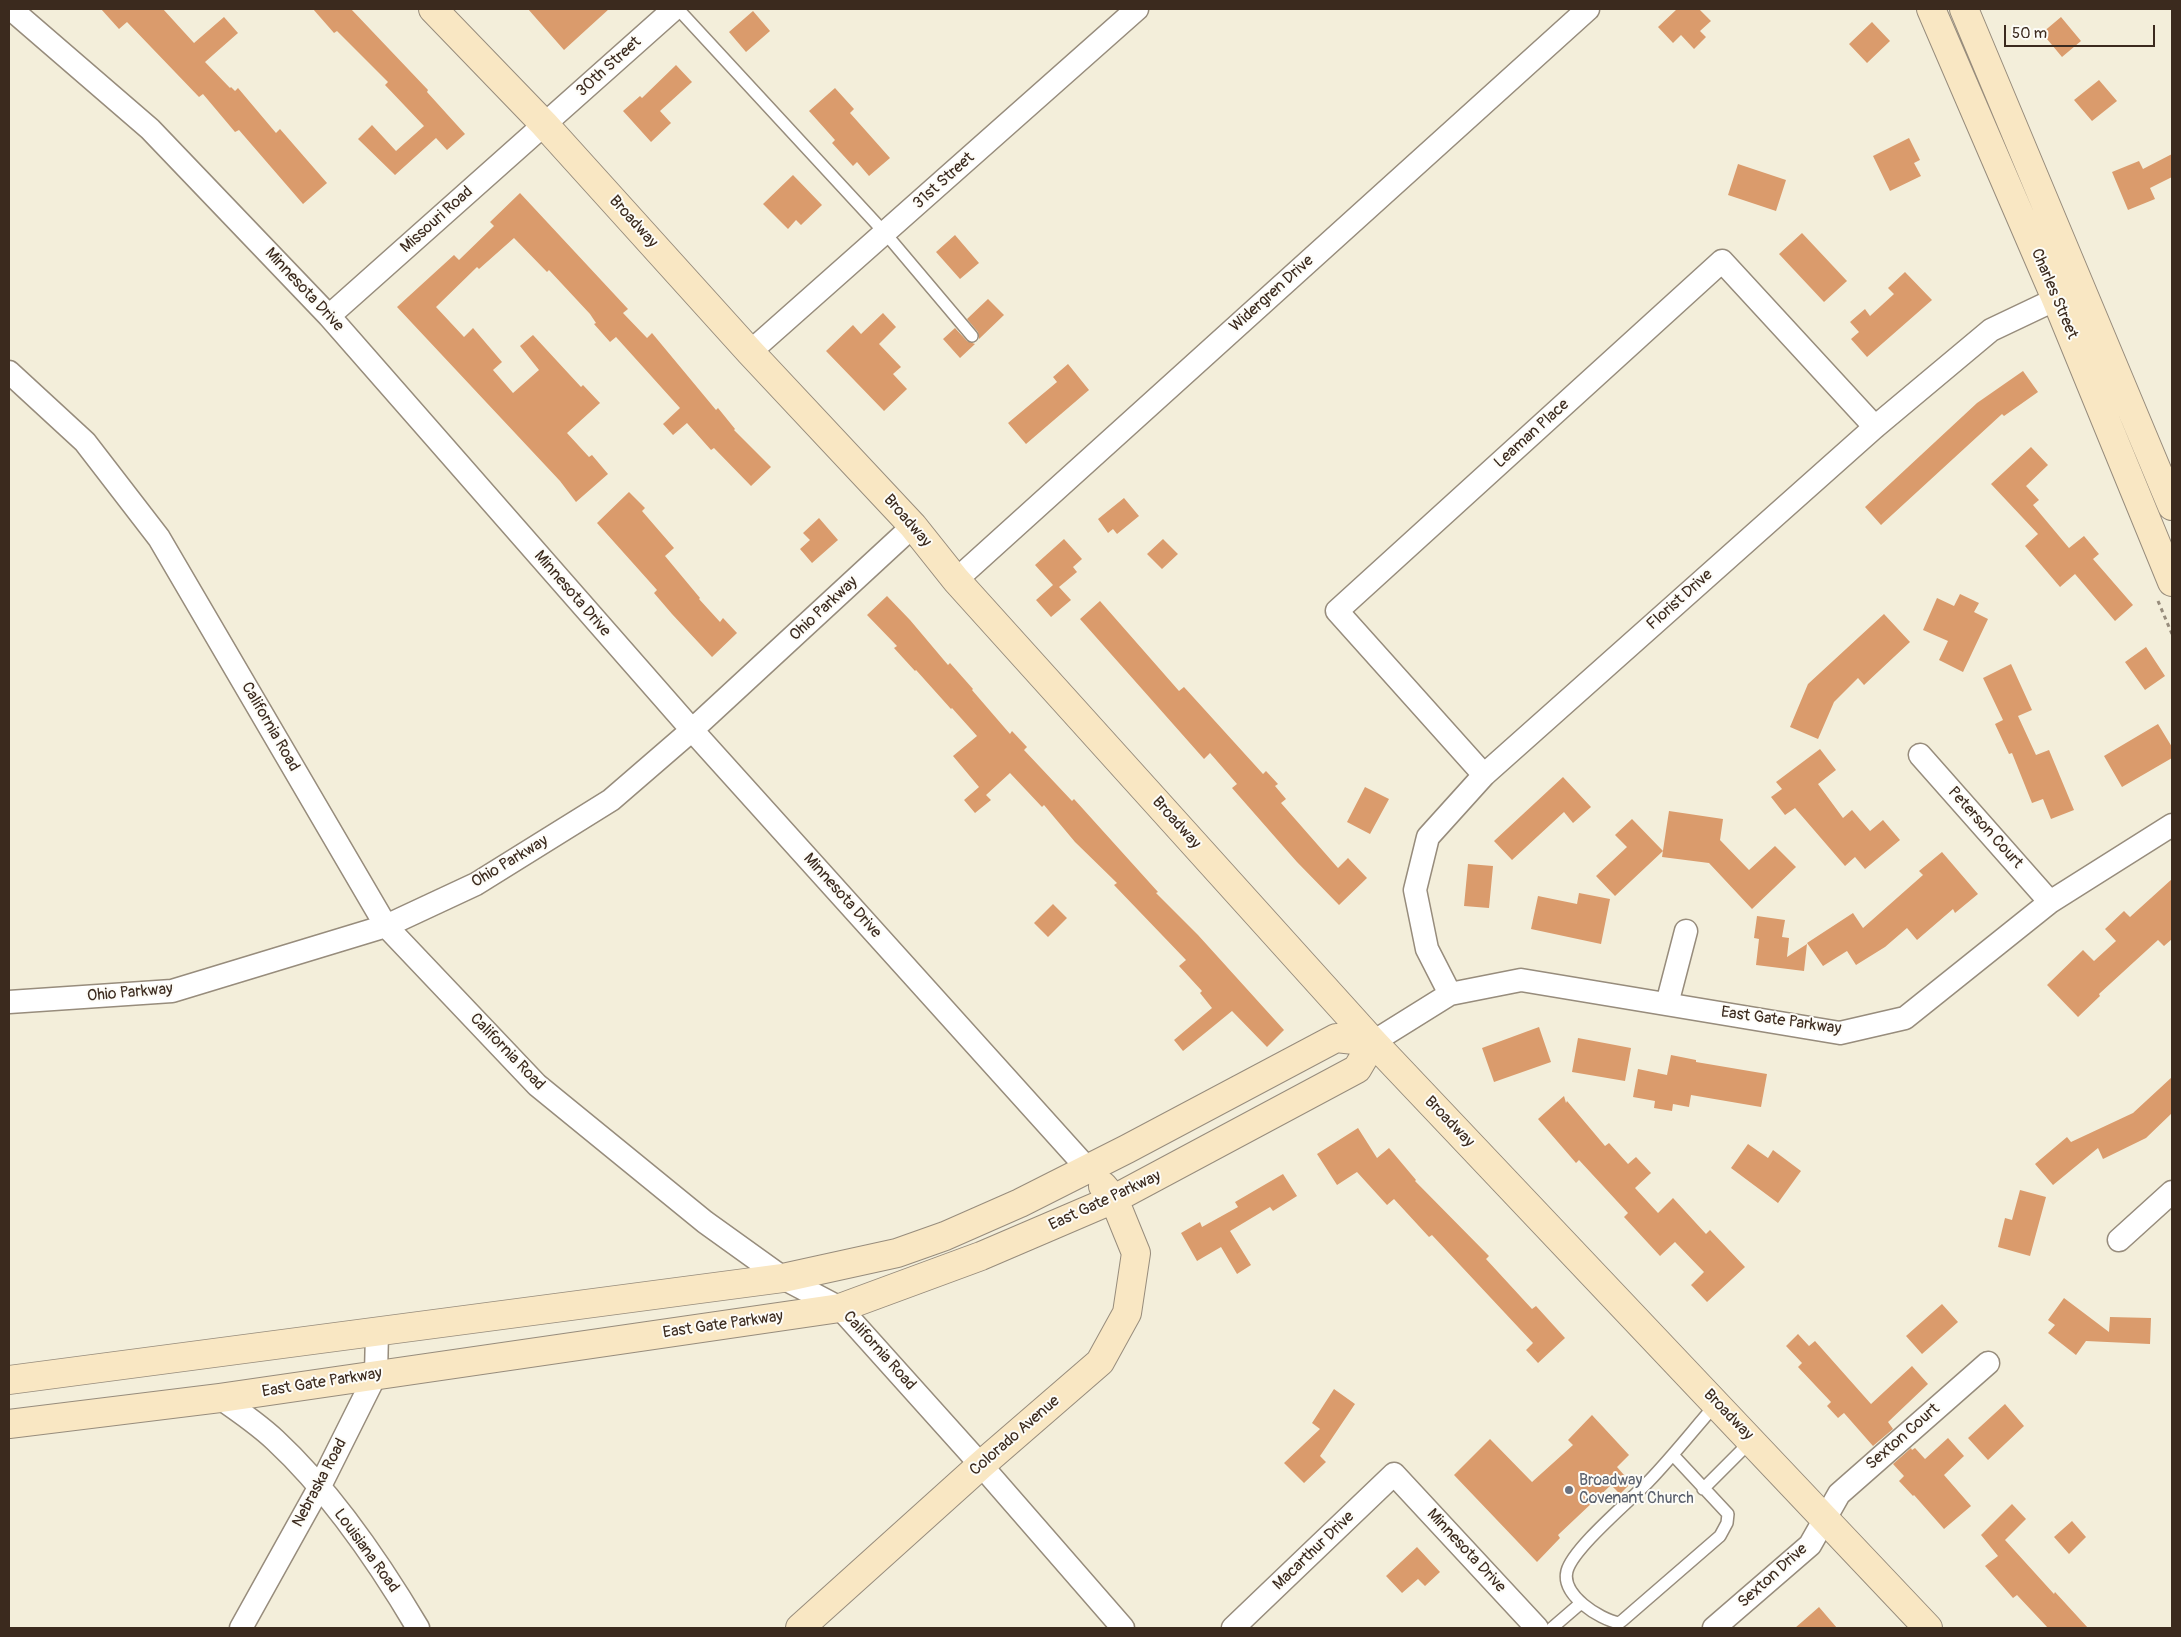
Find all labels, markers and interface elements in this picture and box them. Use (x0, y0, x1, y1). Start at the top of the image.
scale bar (2006, 15, 2157, 47)
text: 50 m (2012, 24, 2047, 43)
street label: 30th Street (573, 33, 645, 101)
street label: 31st Street (909, 149, 979, 213)
street label: Missouri Road (397, 183, 477, 257)
street label: Broadway (605, 192, 661, 252)
street label: Minnesota Drive (260, 244, 348, 336)
street label: Charles Street (2026, 246, 2082, 342)
street label: Widergren Drive (1226, 251, 1318, 337)
street label: Leaman Place (1491, 395, 1573, 473)
street label: Broadway (879, 491, 935, 551)
street label: Minnesota Drive (530, 547, 614, 641)
street label: Florist Drive (1643, 565, 1717, 635)
street label: Ohio Parkway (786, 573, 862, 645)
street label: California Road (237, 679, 303, 775)
street label: Peterson Court (1943, 783, 2027, 873)
street label: Broadway (1148, 793, 1204, 853)
street label: Ohio Parkway (468, 832, 552, 892)
street label: Minnesota Drive (799, 850, 885, 942)
street label: Ohio Parkway (86, 980, 174, 1006)
street label: East Gate Parkway (1720, 1003, 1842, 1039)
street label: California Road (465, 1009, 549, 1095)
street label: Broadway (1420, 1093, 1478, 1151)
street label: East Gate Parkway (1046, 1167, 1164, 1235)
street label: East Gate Parkway (662, 1307, 784, 1343)
street label: California Road (838, 1308, 920, 1394)
street label: East Gate Parkway (261, 1364, 383, 1402)
street label: Broadway (1699, 1386, 1757, 1444)
street label: Colorado Avenue (966, 1392, 1064, 1480)
street label: Sexton Court (1862, 1400, 1944, 1474)
street label: Nebraska Road (289, 1435, 351, 1531)
place label: Broadway Covenant Church (1579, 1471, 1694, 1509)
marker: Broadway Covenant Church (1563, 1484, 1575, 1496)
street label: Louisiana Road (329, 1505, 403, 1597)
street label: Minnesota Drive (1422, 1505, 1510, 1597)
street label: Macarthur Drive (1269, 1507, 1359, 1595)
street label: Sexton Drive (1734, 1540, 1812, 1612)

